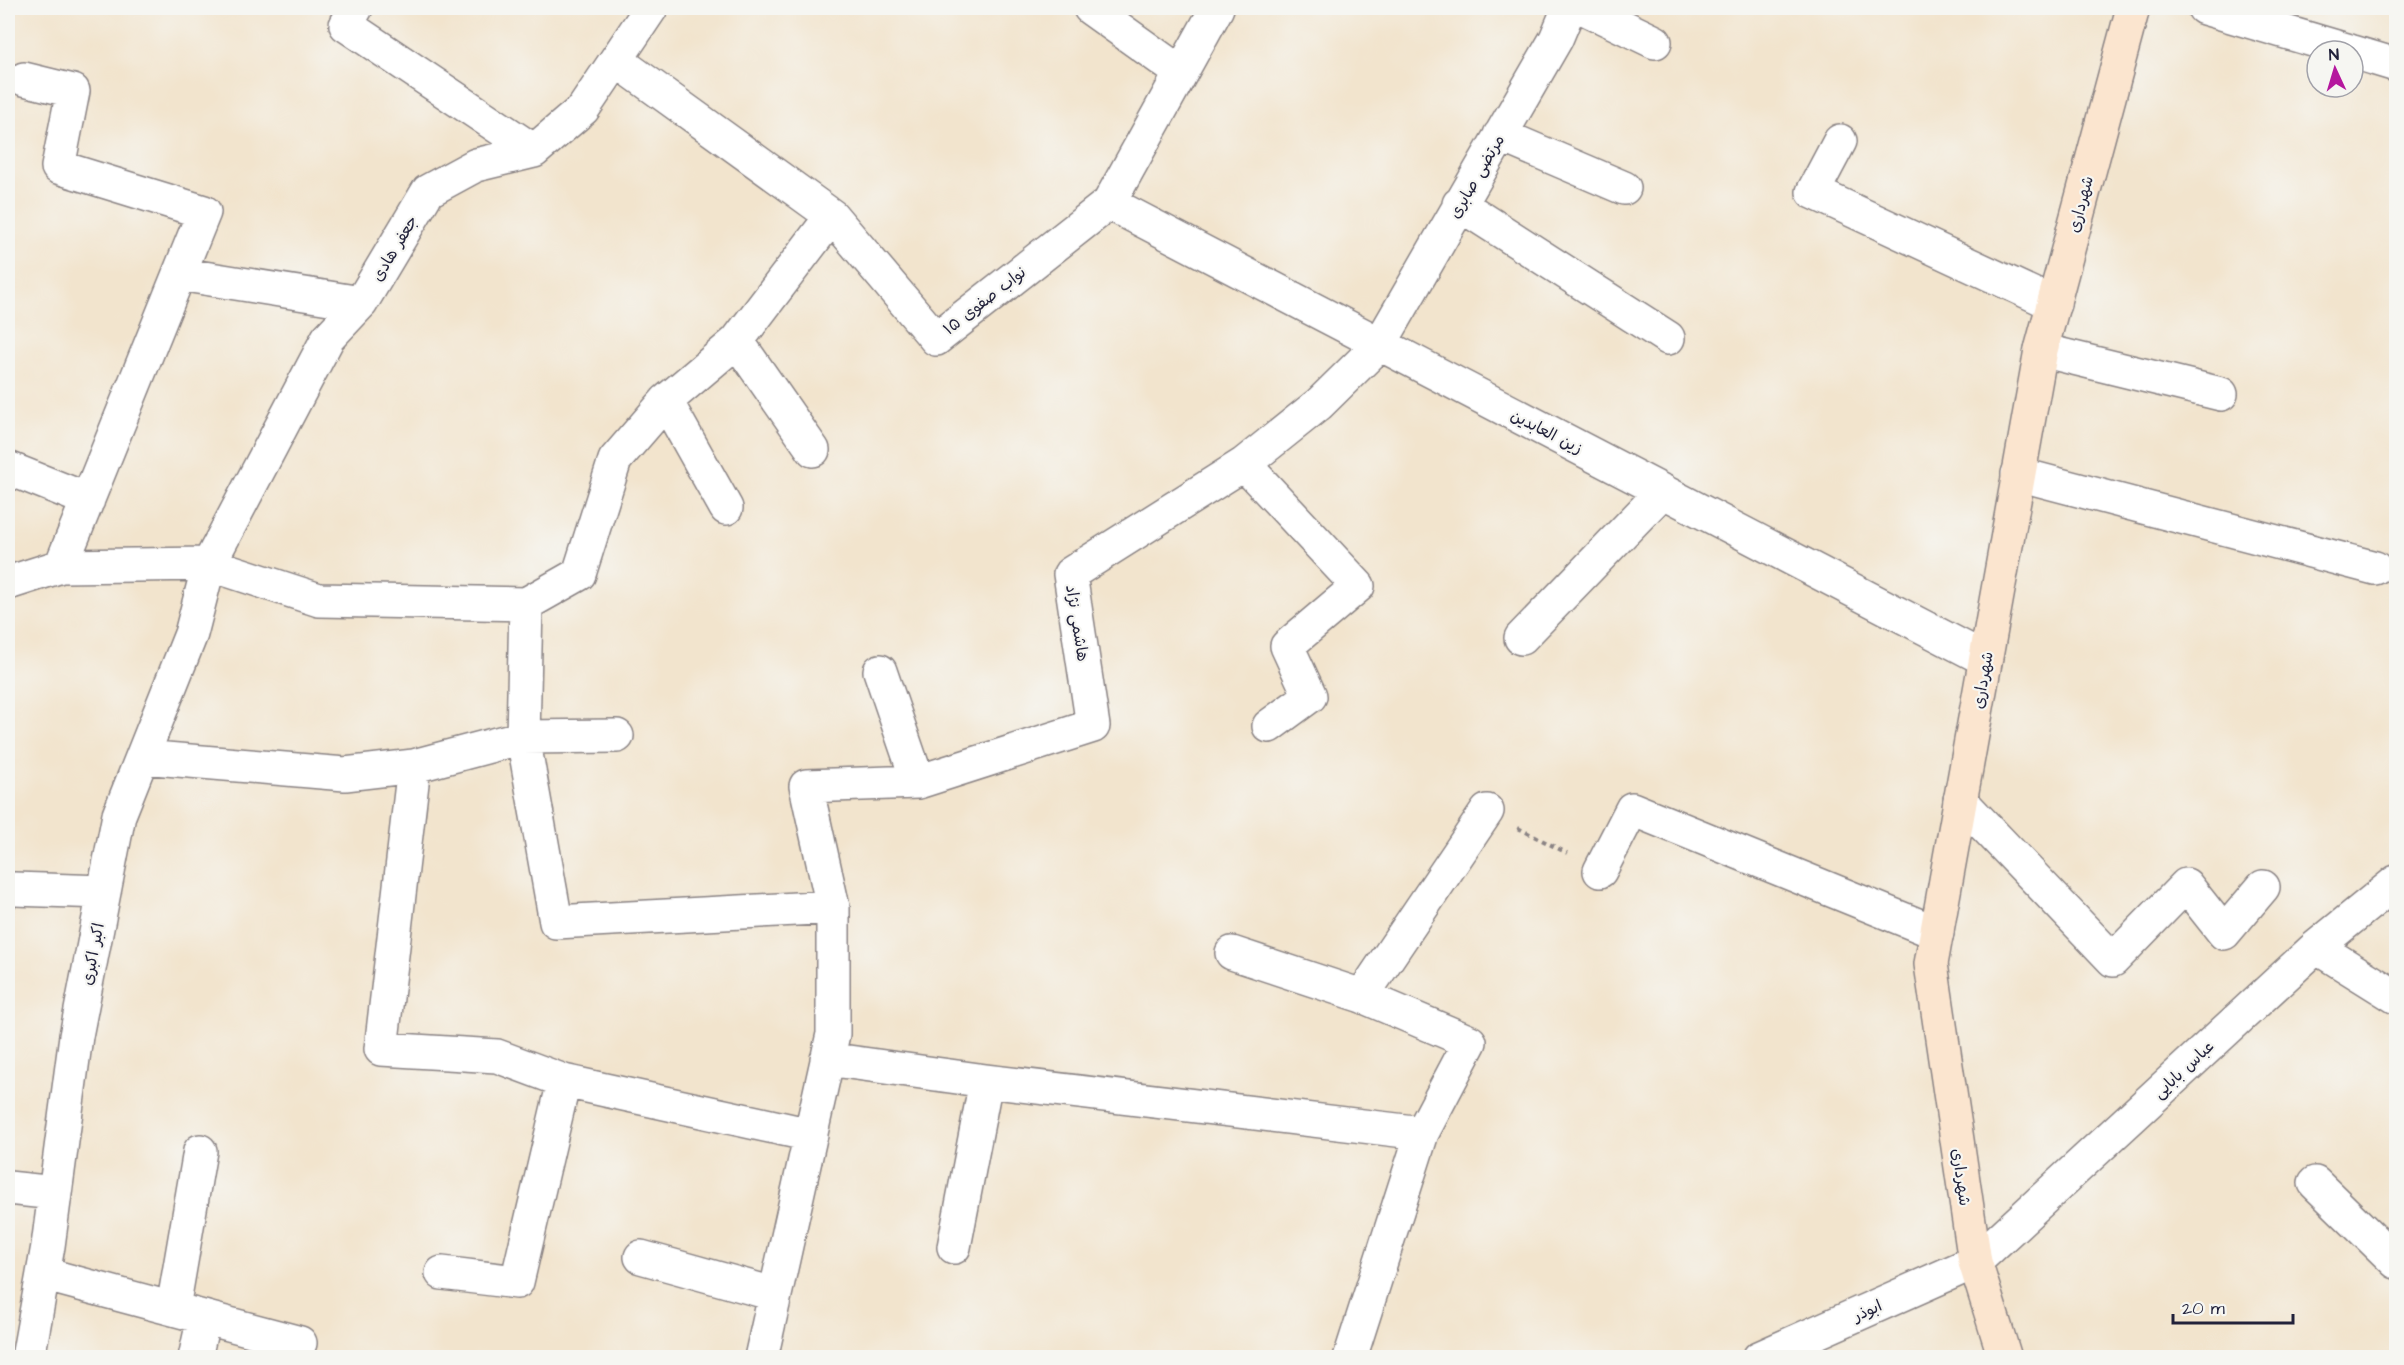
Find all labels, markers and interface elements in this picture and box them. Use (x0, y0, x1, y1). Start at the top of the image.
north arrow (2305, 39, 2365, 99)
text: N (2328, 44, 2340, 66)
street label: مرتضی صابری (1444, 131, 1510, 222)
street label: شهرداری (2063, 173, 2099, 235)
street label: جعفر هادی (367, 211, 423, 286)
street label: نواب صفوی ۱۵ (939, 261, 1031, 340)
street label: زین العابدین (1507, 404, 1586, 459)
street label: هاشمی نژاد (1060, 583, 1094, 663)
street label: شهرداری (1967, 650, 1999, 711)
street label: اکبر اکبری (76, 921, 110, 987)
street label: عباس بابایی (2148, 1036, 2219, 1104)
street label: شهرداری (1946, 1147, 1976, 1207)
scale bar (2173, 1287, 2293, 1325)
street label: ابوذر (1848, 1295, 1885, 1328)
text: 20 m (2182, 1296, 2225, 1321)

